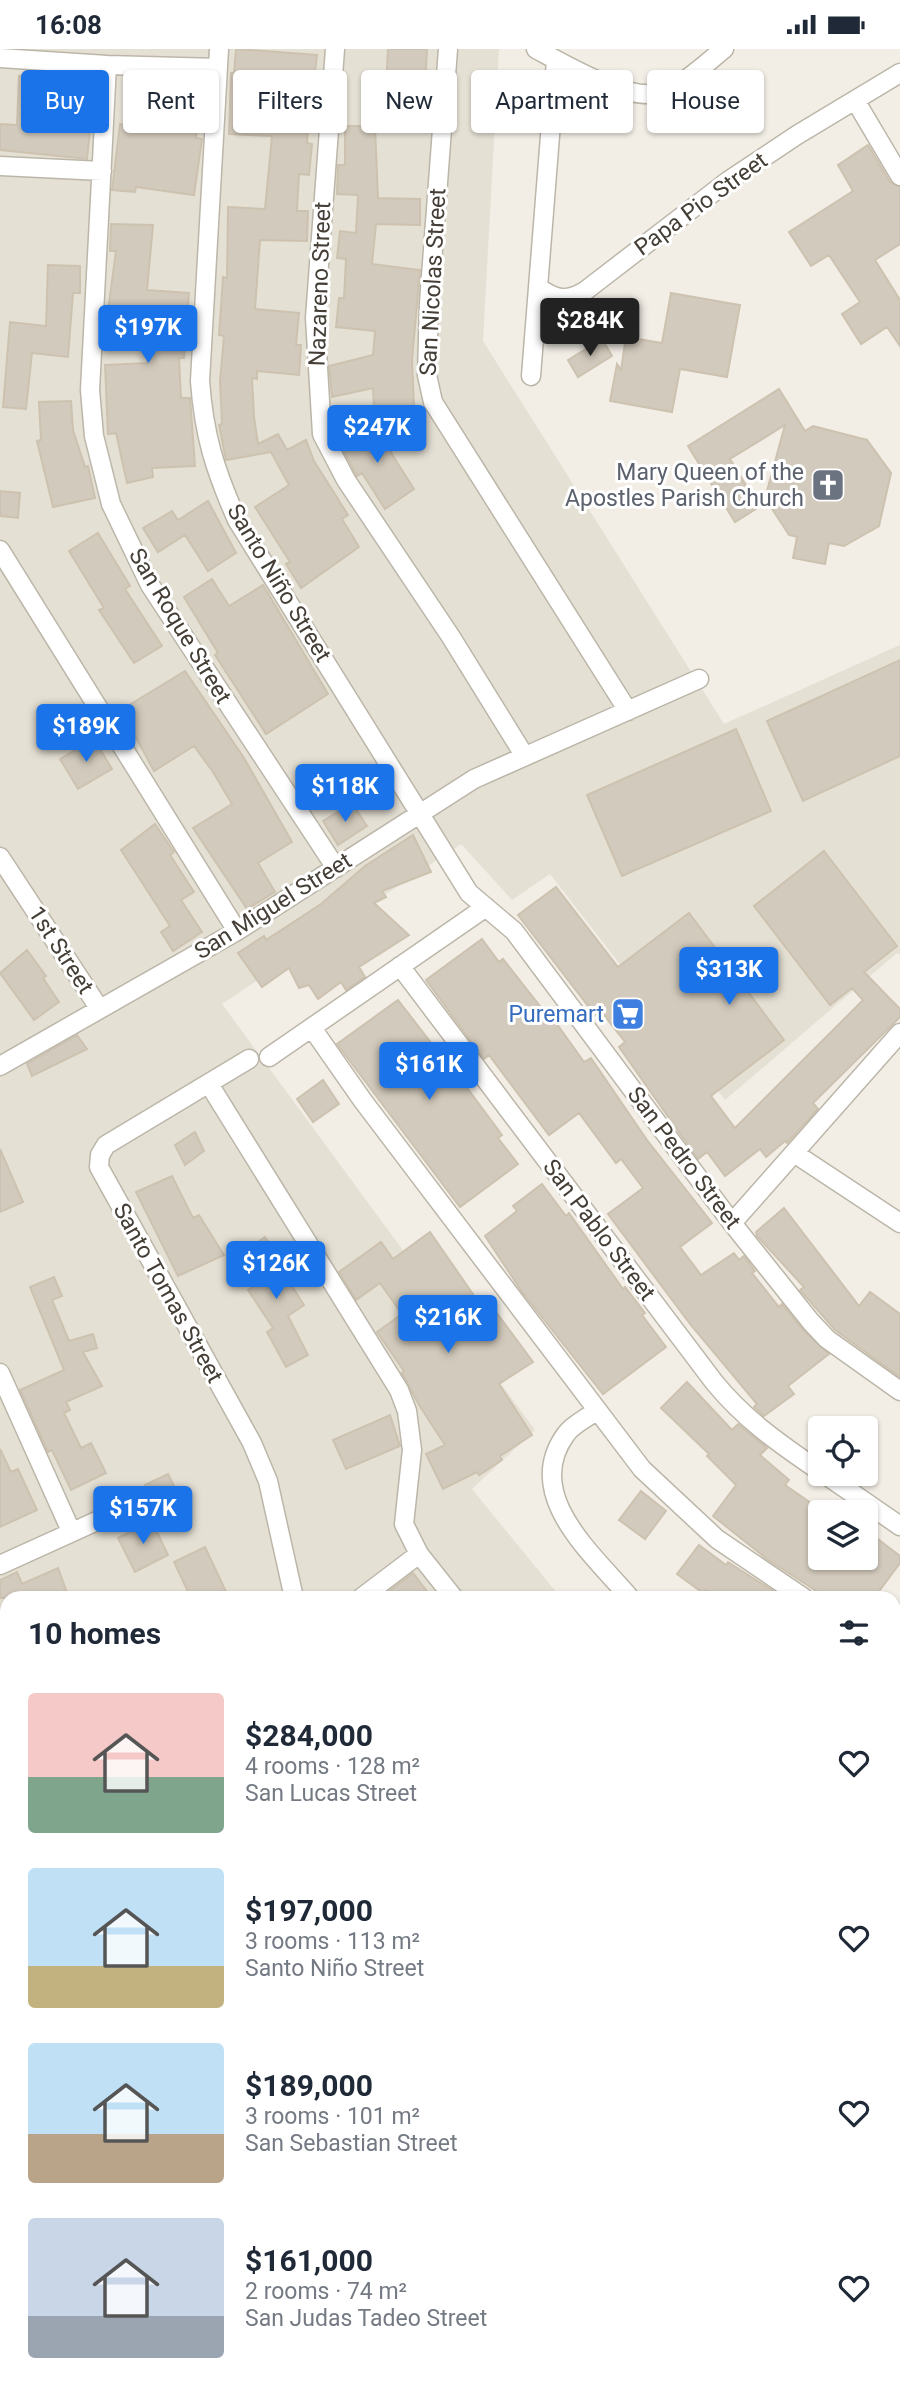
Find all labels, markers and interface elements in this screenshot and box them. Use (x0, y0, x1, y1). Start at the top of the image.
text: 16:08 (35, 10, 102, 40)
chip: Buy (21, 70, 109, 133)
chip: Rent (123, 70, 219, 133)
chip: Filters (233, 70, 347, 133)
chip: New (361, 70, 457, 133)
chip: Apartment (471, 70, 633, 133)
chip: House (647, 70, 764, 133)
street label: Papa Pio Street (629, 147, 773, 261)
street label: San Nicolas Street (415, 187, 451, 377)
street label: Nazareno Street (304, 201, 336, 367)
pin: $284K (541, 299, 639, 358)
pin: $197K (99, 305, 197, 365)
text: $284K (556, 307, 624, 334)
text: $197K (114, 314, 182, 341)
pin: $247K (328, 405, 426, 465)
text: $247K (343, 414, 411, 441)
place label: Mary Queen of the Apostles Parish Church (565, 459, 804, 512)
church icon: Mary Queen of the Apostles Parish Church (809, 466, 847, 504)
street label: Santo Niño Street (221, 499, 337, 667)
street label: San Roque Street (123, 544, 237, 708)
pin: $189K (37, 705, 135, 764)
text: $189K (52, 713, 120, 740)
pin: $118K (296, 765, 394, 824)
text: $118K (311, 773, 379, 800)
street label: San Miguel Street (190, 847, 356, 965)
street label: 1st Street (23, 901, 99, 999)
pin: $313K (680, 947, 778, 1007)
text: $313K (695, 956, 763, 983)
supermarket icon: Puremart (609, 995, 647, 1033)
place label: Puremart (508, 1001, 604, 1028)
pin: $161K (380, 1042, 478, 1102)
text: $161K (395, 1051, 463, 1078)
street label: San Pedro Street (622, 1082, 746, 1234)
street label: San Pablo Street (537, 1154, 661, 1306)
street label: Santo Tomas Street (107, 1198, 229, 1388)
pin: $126K (227, 1241, 325, 1301)
text: $126K (242, 1250, 310, 1277)
pin: $216K (399, 1295, 497, 1355)
text: $216K (414, 1304, 482, 1331)
map controls (808, 1416, 878, 1570)
button: locate (808, 1416, 878, 1486)
pin: $157K (94, 1487, 192, 1546)
text: $157K (109, 1495, 177, 1522)
button: layers (808, 1500, 878, 1570)
icon: filters (835, 1614, 873, 1652)
text: 10 homes (28, 1616, 161, 1651)
text: $284,000 (245, 1718, 373, 1753)
icon: home (84, 1721, 168, 1805)
icon: heart (835, 1744, 873, 1782)
text: 4 rooms · 128 m² (245, 1753, 420, 1780)
text: San Lucas Street (245, 1780, 417, 1807)
text: $197,000 (245, 1893, 373, 1928)
icon: home (84, 1896, 168, 1980)
icon: heart (835, 1919, 873, 1957)
text: 3 rooms · 113 m² (245, 1928, 420, 1955)
text: Santo Niño Street (245, 1955, 424, 1982)
text: $189,000 (245, 2068, 373, 2103)
icon: home (84, 2071, 168, 2155)
icon: heart (835, 2094, 873, 2132)
text: 3 rooms · 101 m² (245, 2103, 420, 2130)
text: San Sebastian Street (245, 2130, 457, 2157)
text: $161,000 (245, 2243, 373, 2278)
icon: home (84, 2246, 168, 2330)
icon: heart (835, 2269, 873, 2307)
text: 2 rooms · 74 m² (245, 2278, 407, 2305)
text: San Judas Tadeo Street (245, 2305, 487, 2332)

